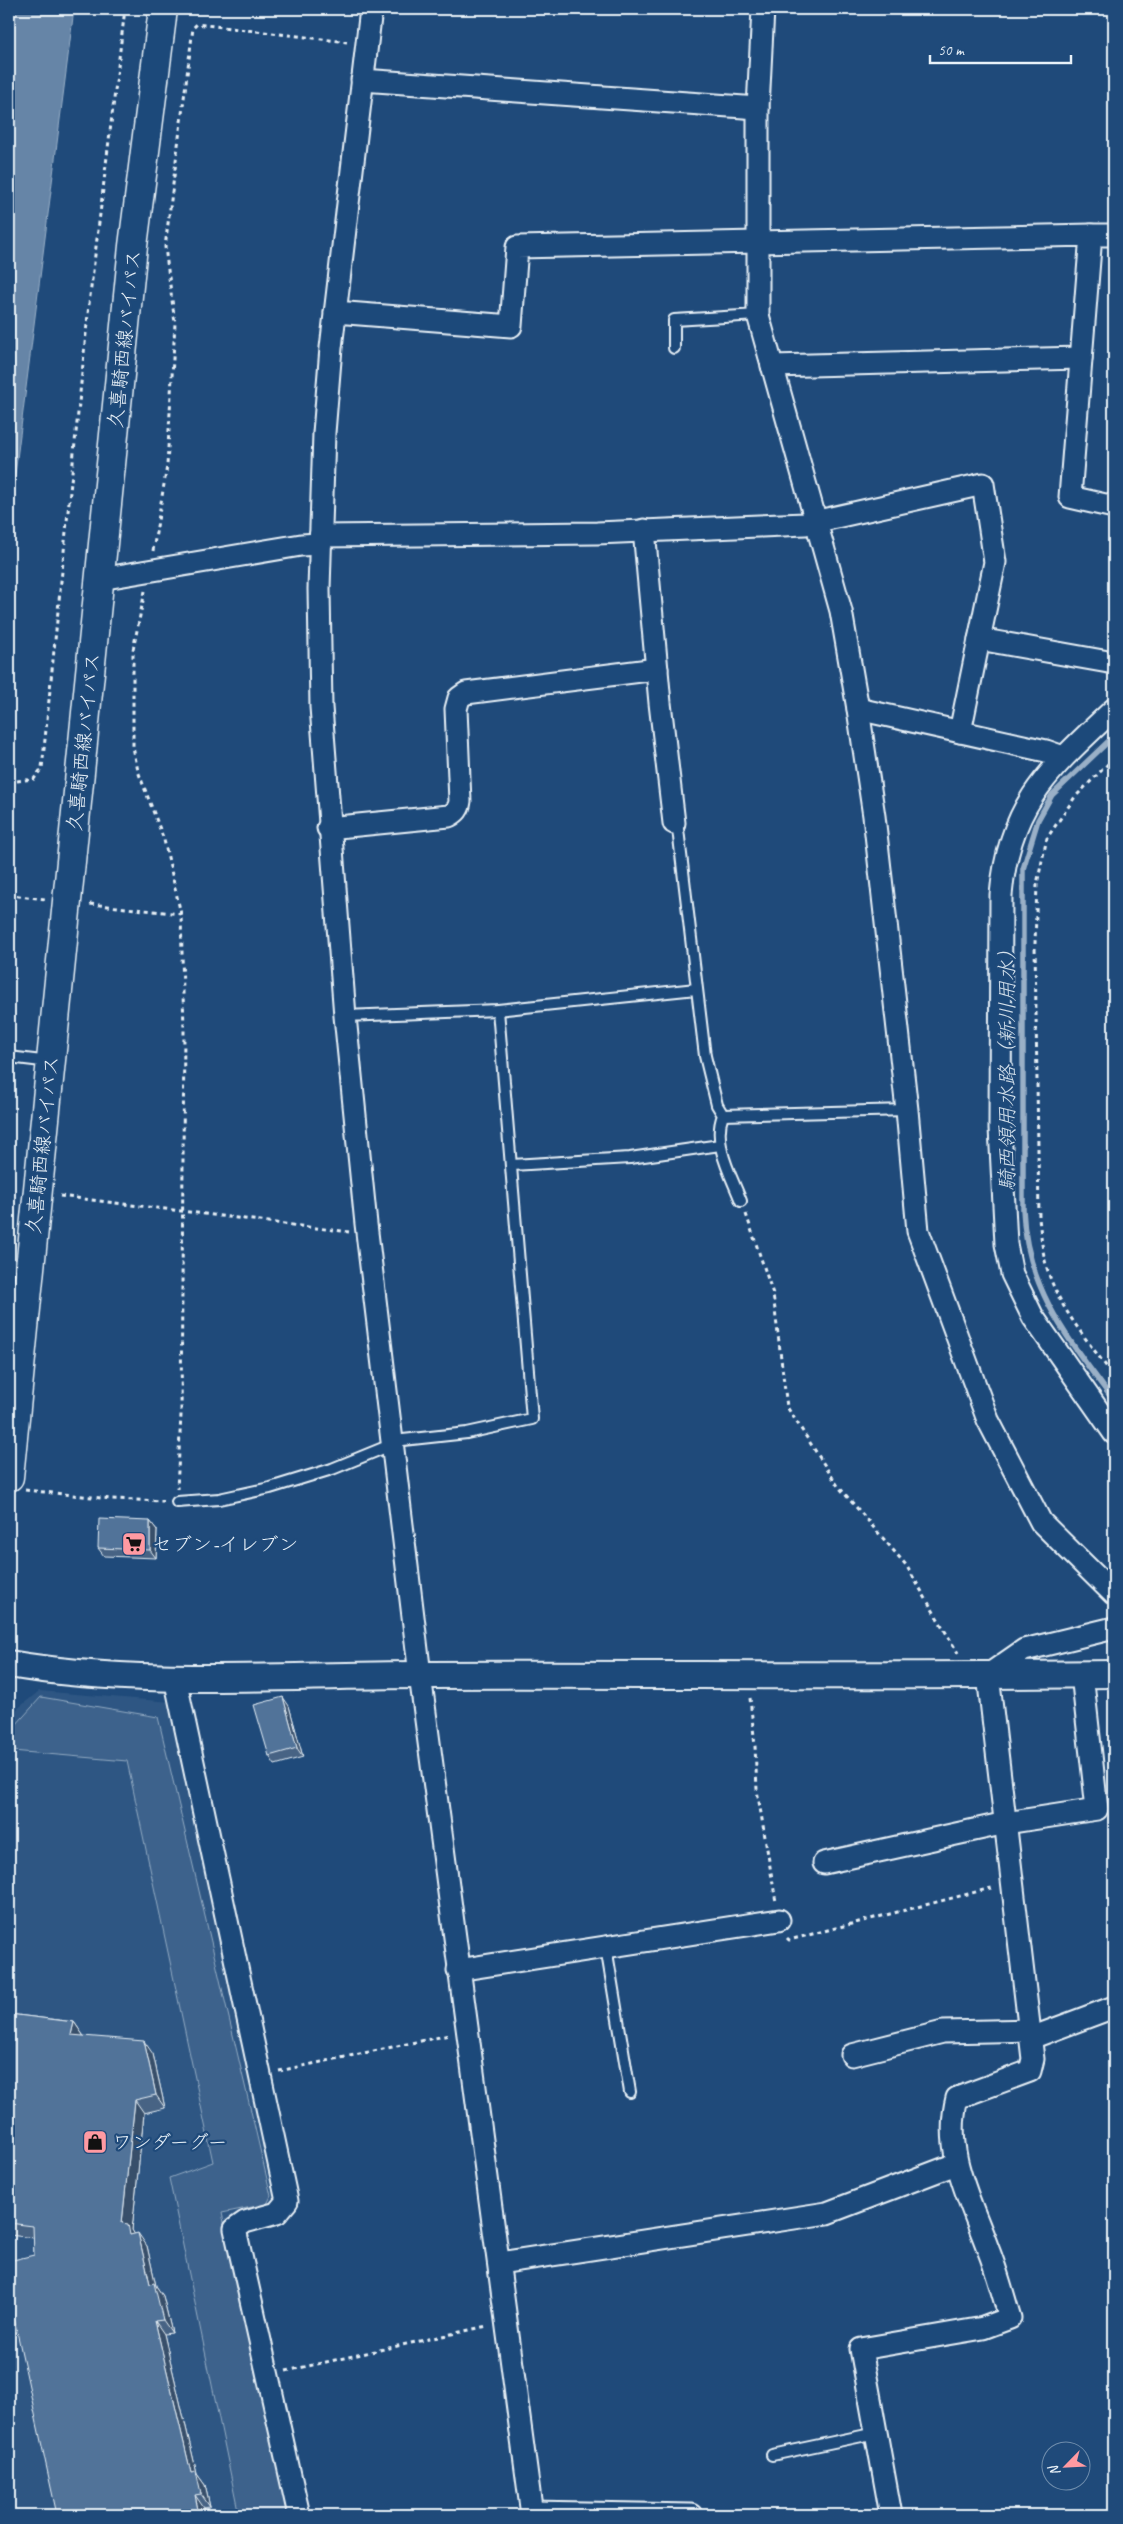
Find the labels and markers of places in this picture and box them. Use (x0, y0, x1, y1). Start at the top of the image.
supermarket icon: セブン-イレブン (121, 1531, 147, 1557)
place label: セブン-イレブン (152, 1532, 299, 1557)
shop icon: ワンダーグー (82, 2129, 108, 2155)
place label: ワンダーグー (112, 2130, 228, 2155)

